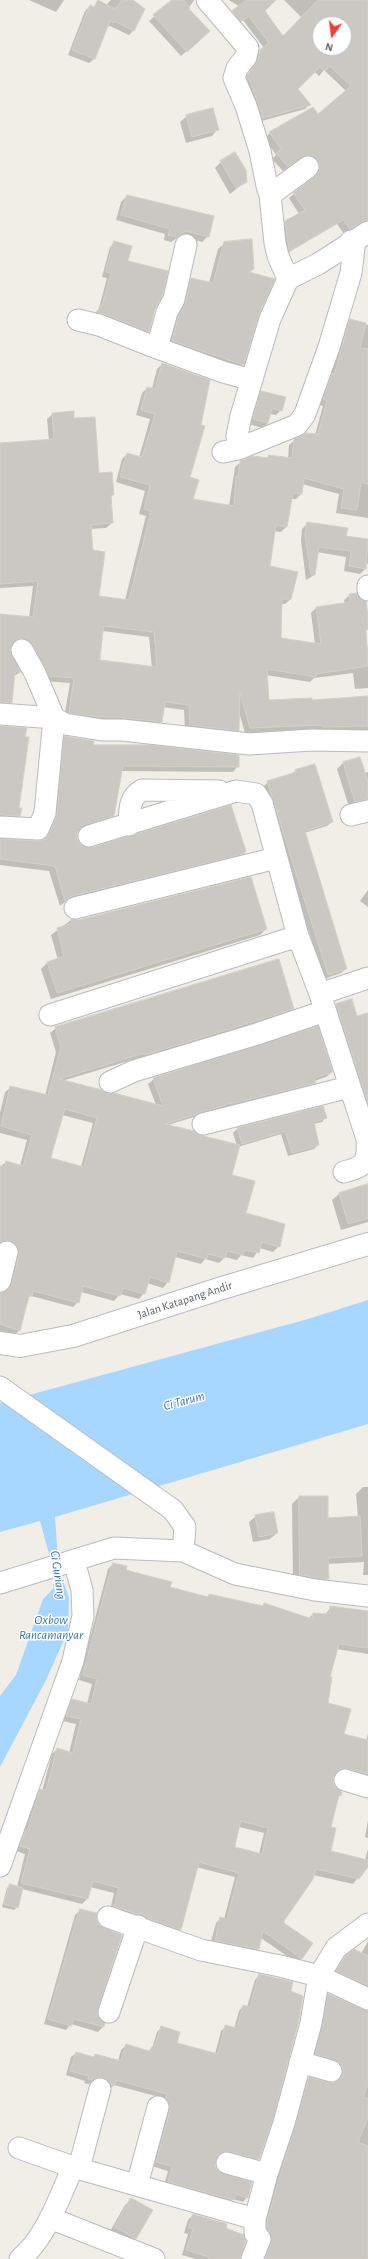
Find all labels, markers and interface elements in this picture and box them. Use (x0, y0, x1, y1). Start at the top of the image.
north arrow (312, 16, 352, 56)
text: N (324, 41, 334, 53)
street label: Jalan Katapang Andir (136, 1278, 234, 1322)
water label: Ci Tarum (162, 1388, 206, 1414)
water label: Ci Guriang (47, 1550, 69, 1600)
water label: Oxbow Rancamanyar (19, 1612, 83, 1643)

